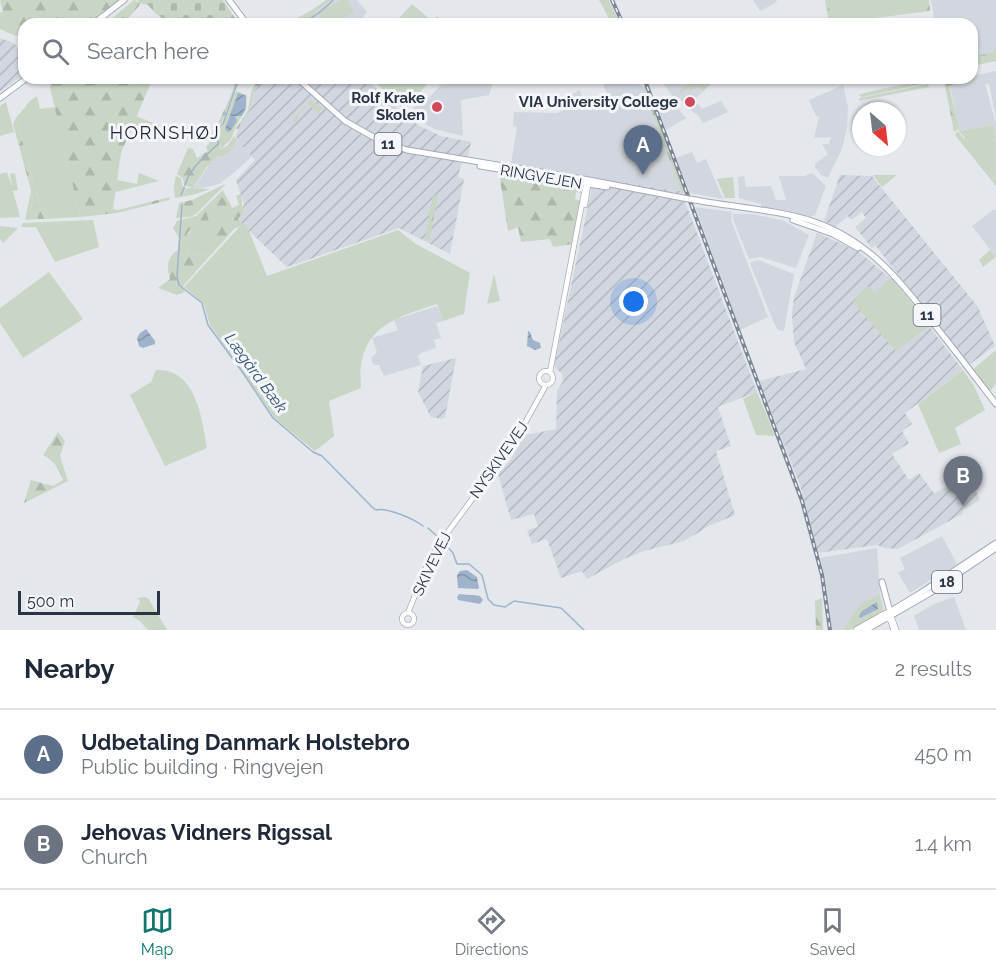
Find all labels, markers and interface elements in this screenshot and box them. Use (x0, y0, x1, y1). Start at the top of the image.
search box (18, 18, 978, 84)
icon: search (39, 35, 72, 68)
text: Search here (87, 38, 209, 64)
place label: Rolf Krake Skolen (351, 89, 425, 124)
place label: VIA University College (519, 93, 678, 111)
marker: VIA University College (683, 95, 697, 109)
marker: Rolf Krake Skolen (430, 100, 444, 114)
north arrow (852, 102, 906, 156)
district label: HORNSHØJ (110, 122, 220, 143)
pin: A (624, 126, 662, 175)
road number: 11 (374, 133, 402, 155)
street label: RINGVEJEN (499, 161, 583, 193)
your location (619, 287, 648, 316)
road number: 11 (914, 304, 940, 326)
water label: Lægård Bæk (221, 329, 292, 417)
street label: NYSKIVEVEJ (466, 418, 532, 502)
pin: B (944, 456, 982, 506)
street label: SKIVEVEJ (409, 529, 455, 599)
road number: 18 (932, 571, 962, 593)
scale bar (18, 588, 160, 616)
text: 500 m (27, 592, 74, 611)
text: Nearby (24, 654, 114, 684)
text: 2 results (895, 657, 972, 681)
text: Udbetaling Danmark Holstebro (81, 729, 410, 755)
text: A (37, 742, 50, 766)
text: 450 m (914, 742, 972, 766)
text: Public building · Ringvejen (81, 755, 324, 779)
text: Jehovas Vidners Rigssal (81, 819, 332, 845)
text: B (37, 832, 50, 856)
text: 1.4 km (915, 832, 972, 856)
text: Church (81, 845, 148, 869)
tab: Map (141, 904, 174, 959)
tab: Directions (455, 904, 529, 959)
tab: Saved (810, 904, 855, 959)

